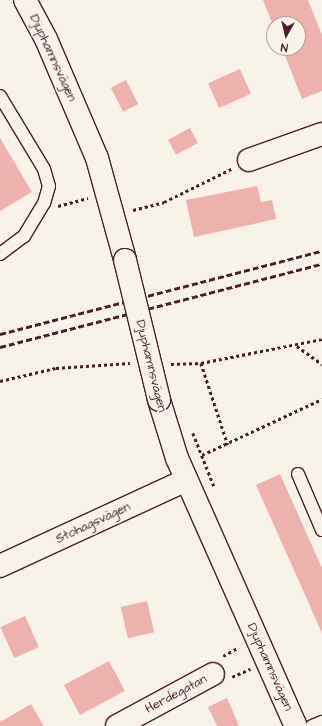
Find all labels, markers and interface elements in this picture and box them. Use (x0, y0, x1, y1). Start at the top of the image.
street label: Djuphamnsvägen (26, 12, 80, 104)
north arrow (266, 16, 306, 56)
text: N (280, 39, 289, 55)
street label: Djuphamnsvägen (132, 318, 170, 414)
street label: Stohagsvägen (53, 499, 133, 547)
street label: Djuphamnsvägen (244, 621, 296, 713)
street label: Herdegatan (143, 671, 209, 717)

